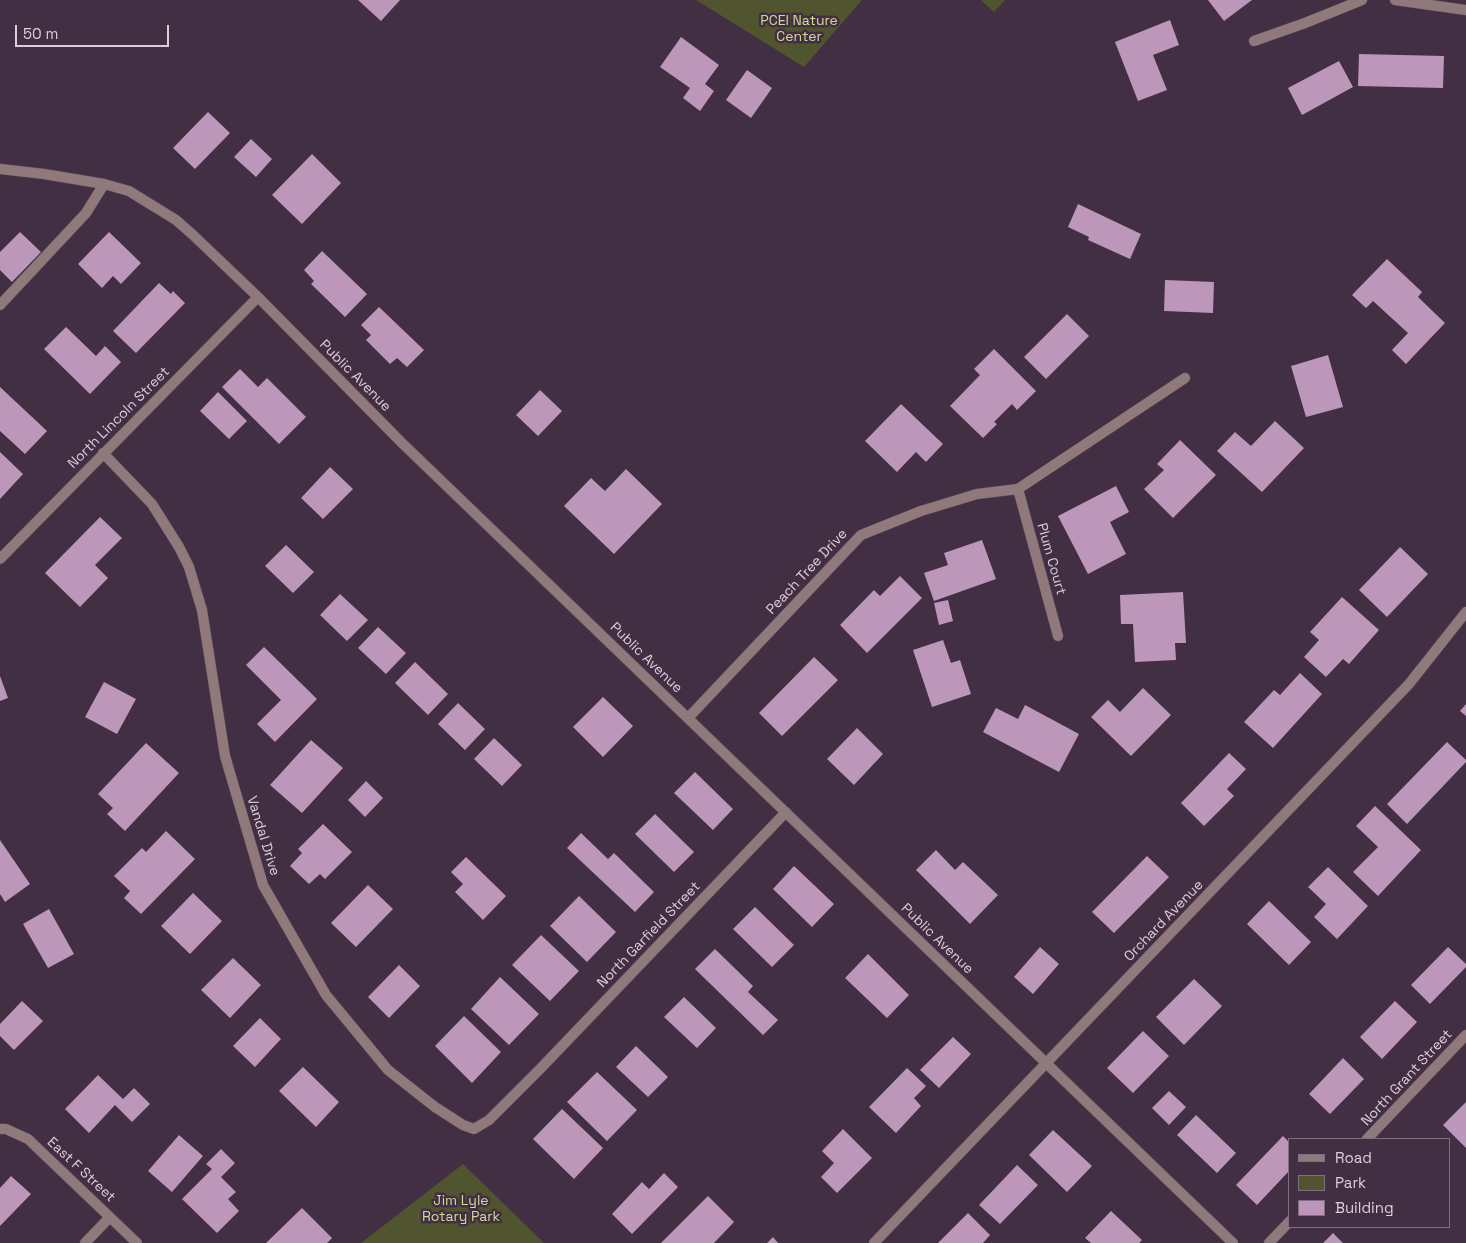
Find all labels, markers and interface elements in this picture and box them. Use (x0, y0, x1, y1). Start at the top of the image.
park label: PCEI Nature Center (760, 13, 838, 46)
scale bar (18, 15, 171, 47)
text: 50 m (23, 24, 58, 43)
street label: Public Avenue (316, 337, 394, 415)
street label: North Lincoln Street (65, 364, 173, 472)
street label: Plum Court (1033, 521, 1069, 597)
street label: Peach Tree Drive (763, 526, 851, 618)
street label: Public Avenue (606, 619, 686, 697)
street label: Vandal Drive (243, 794, 283, 878)
street label: Orchard Avenue (1121, 877, 1207, 965)
street label: North Garfield Street (594, 879, 704, 991)
street label: Public Avenue (897, 900, 977, 978)
street label: North Grant Street (1358, 1026, 1456, 1130)
street label: East F Street (43, 1134, 119, 1206)
legend (1288, 1138, 1451, 1228)
text: Road (1335, 1148, 1372, 1167)
text: Park (1335, 1173, 1366, 1192)
park label: Jim Lyle Rotary Park (422, 1193, 500, 1226)
text: Building (1335, 1198, 1394, 1217)

